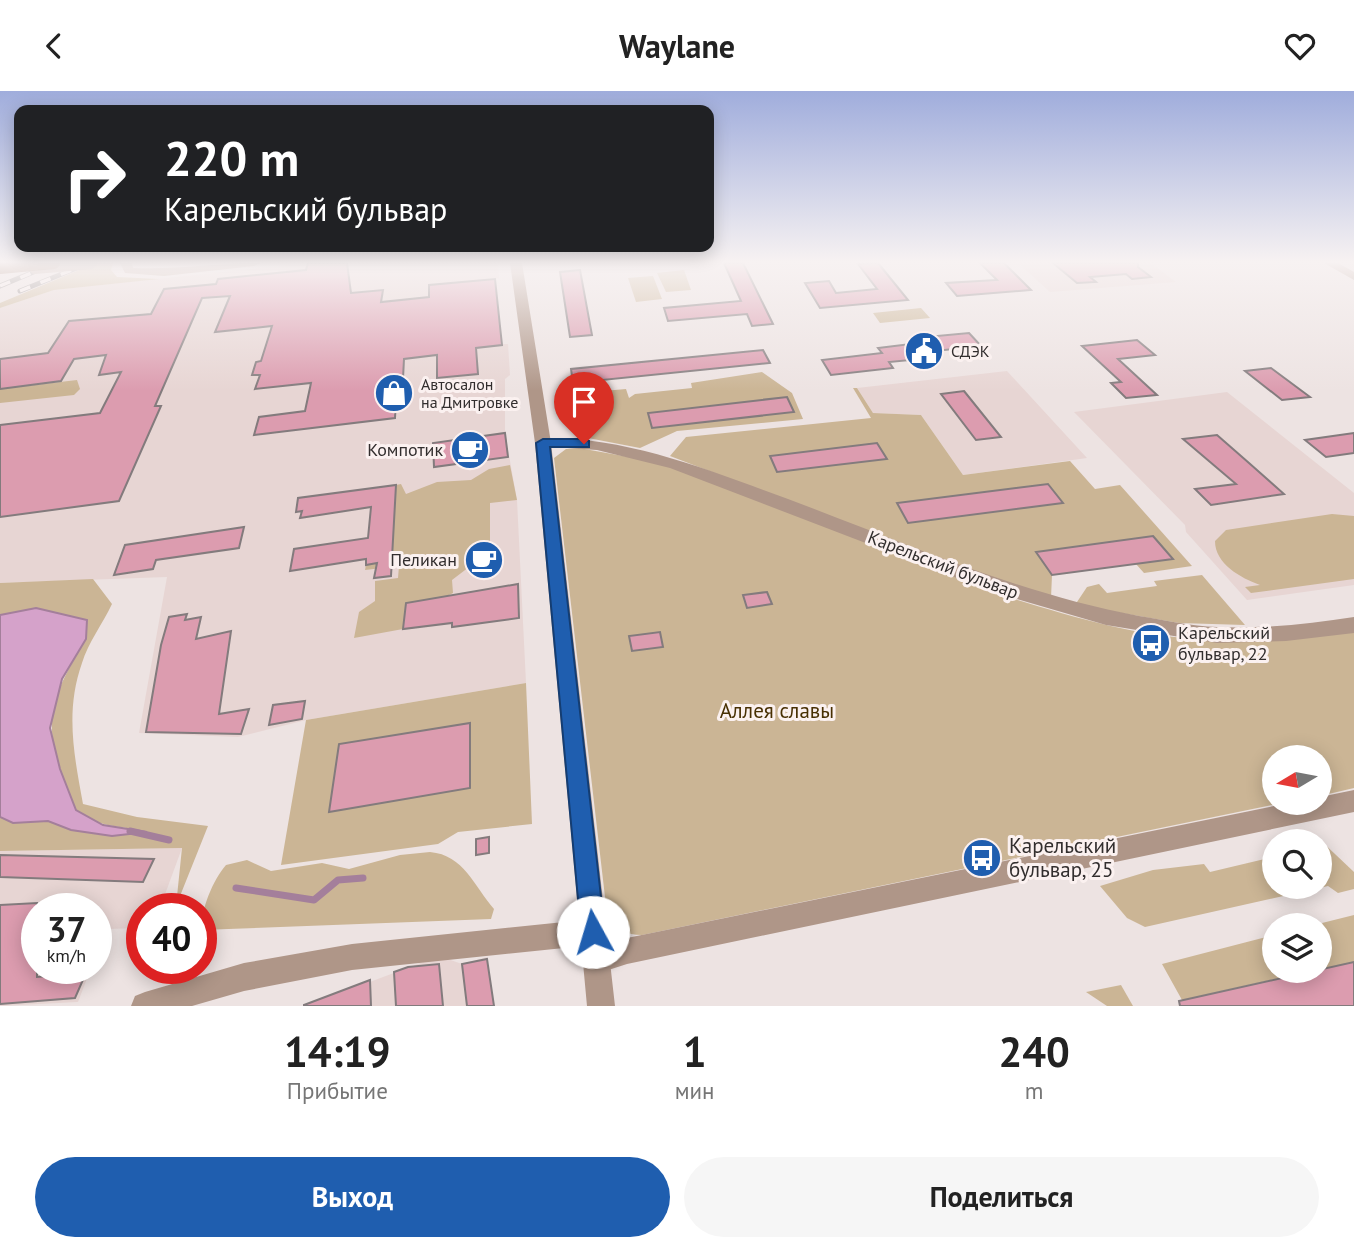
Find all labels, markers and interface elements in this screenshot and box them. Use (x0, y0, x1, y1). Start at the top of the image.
text: Waylane (619, 25, 735, 67)
icon: back (35, 27, 73, 65)
icon: heart (1281, 27, 1319, 65)
text: 220 m (164, 126, 299, 190)
icon: right (49, 133, 140, 224)
text: Карельский бульвар (164, 188, 447, 230)
public building icon: СДЭК (903, 330, 945, 372)
place label: СДЭК (951, 341, 990, 361)
shop icon: Автосалон на Дмитровке (373, 372, 415, 414)
pin (554, 372, 614, 444)
place label: Автосалон на Дмитровке (421, 374, 518, 412)
icon: arrive (565, 383, 603, 421)
cafe icon: Компотик (449, 429, 491, 471)
place label: Компотик (367, 438, 443, 461)
street label: Карельский бульвар (865, 525, 1022, 604)
cafe icon: Пеликан (463, 539, 505, 581)
place label: Пеликан (390, 548, 457, 571)
place label: Карельский бульвар, 22 (1178, 621, 1270, 665)
bus stop icon: Карельский бульвар, 22 (1130, 622, 1172, 664)
park label: Аллея славы (720, 697, 834, 724)
north arrow (1262, 745, 1332, 815)
map controls (1262, 745, 1332, 983)
button: search (1262, 829, 1332, 899)
place label: Карельский бульвар, 25 (1009, 832, 1116, 883)
bus stop icon: Карельский бульвар, 25 (961, 837, 1003, 879)
speed limit sign: 40 (126, 893, 217, 984)
position arrow (556, 895, 630, 969)
text: 37 (47, 906, 86, 952)
button: layers (1262, 913, 1332, 983)
text: km/h (47, 944, 86, 967)
text: 14:19 (284, 1024, 391, 1079)
text: 1 (683, 1024, 706, 1079)
text: 240 (998, 1024, 1070, 1079)
text: Прибытие (287, 1076, 388, 1105)
text: мин (675, 1076, 714, 1105)
text: m (1025, 1076, 1044, 1105)
button: Выход (35, 1157, 670, 1237)
button: Поделиться (684, 1157, 1319, 1237)

